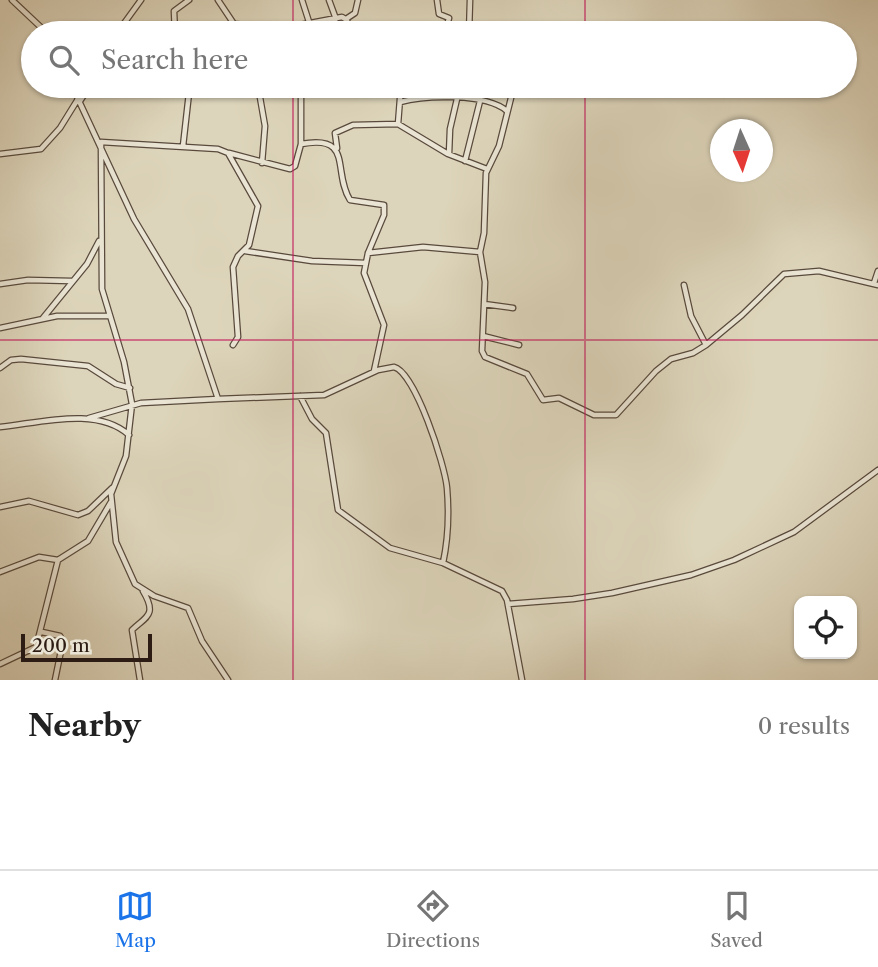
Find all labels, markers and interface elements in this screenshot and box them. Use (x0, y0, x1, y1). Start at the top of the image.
search box (21, 21, 857, 98)
icon: search (45, 41, 83, 79)
text: Search here (101, 44, 248, 76)
north arrow (710, 119, 773, 182)
map controls (794, 596, 857, 659)
button: locate (794, 596, 857, 659)
scale bar (21, 631, 152, 663)
text: 200 m (32, 634, 90, 657)
text: Nearby (28, 707, 141, 744)
text: 0 results (758, 712, 850, 740)
tab: Map (115, 887, 156, 952)
tab: Directions (386, 887, 480, 952)
tab: Saved (710, 887, 763, 952)

